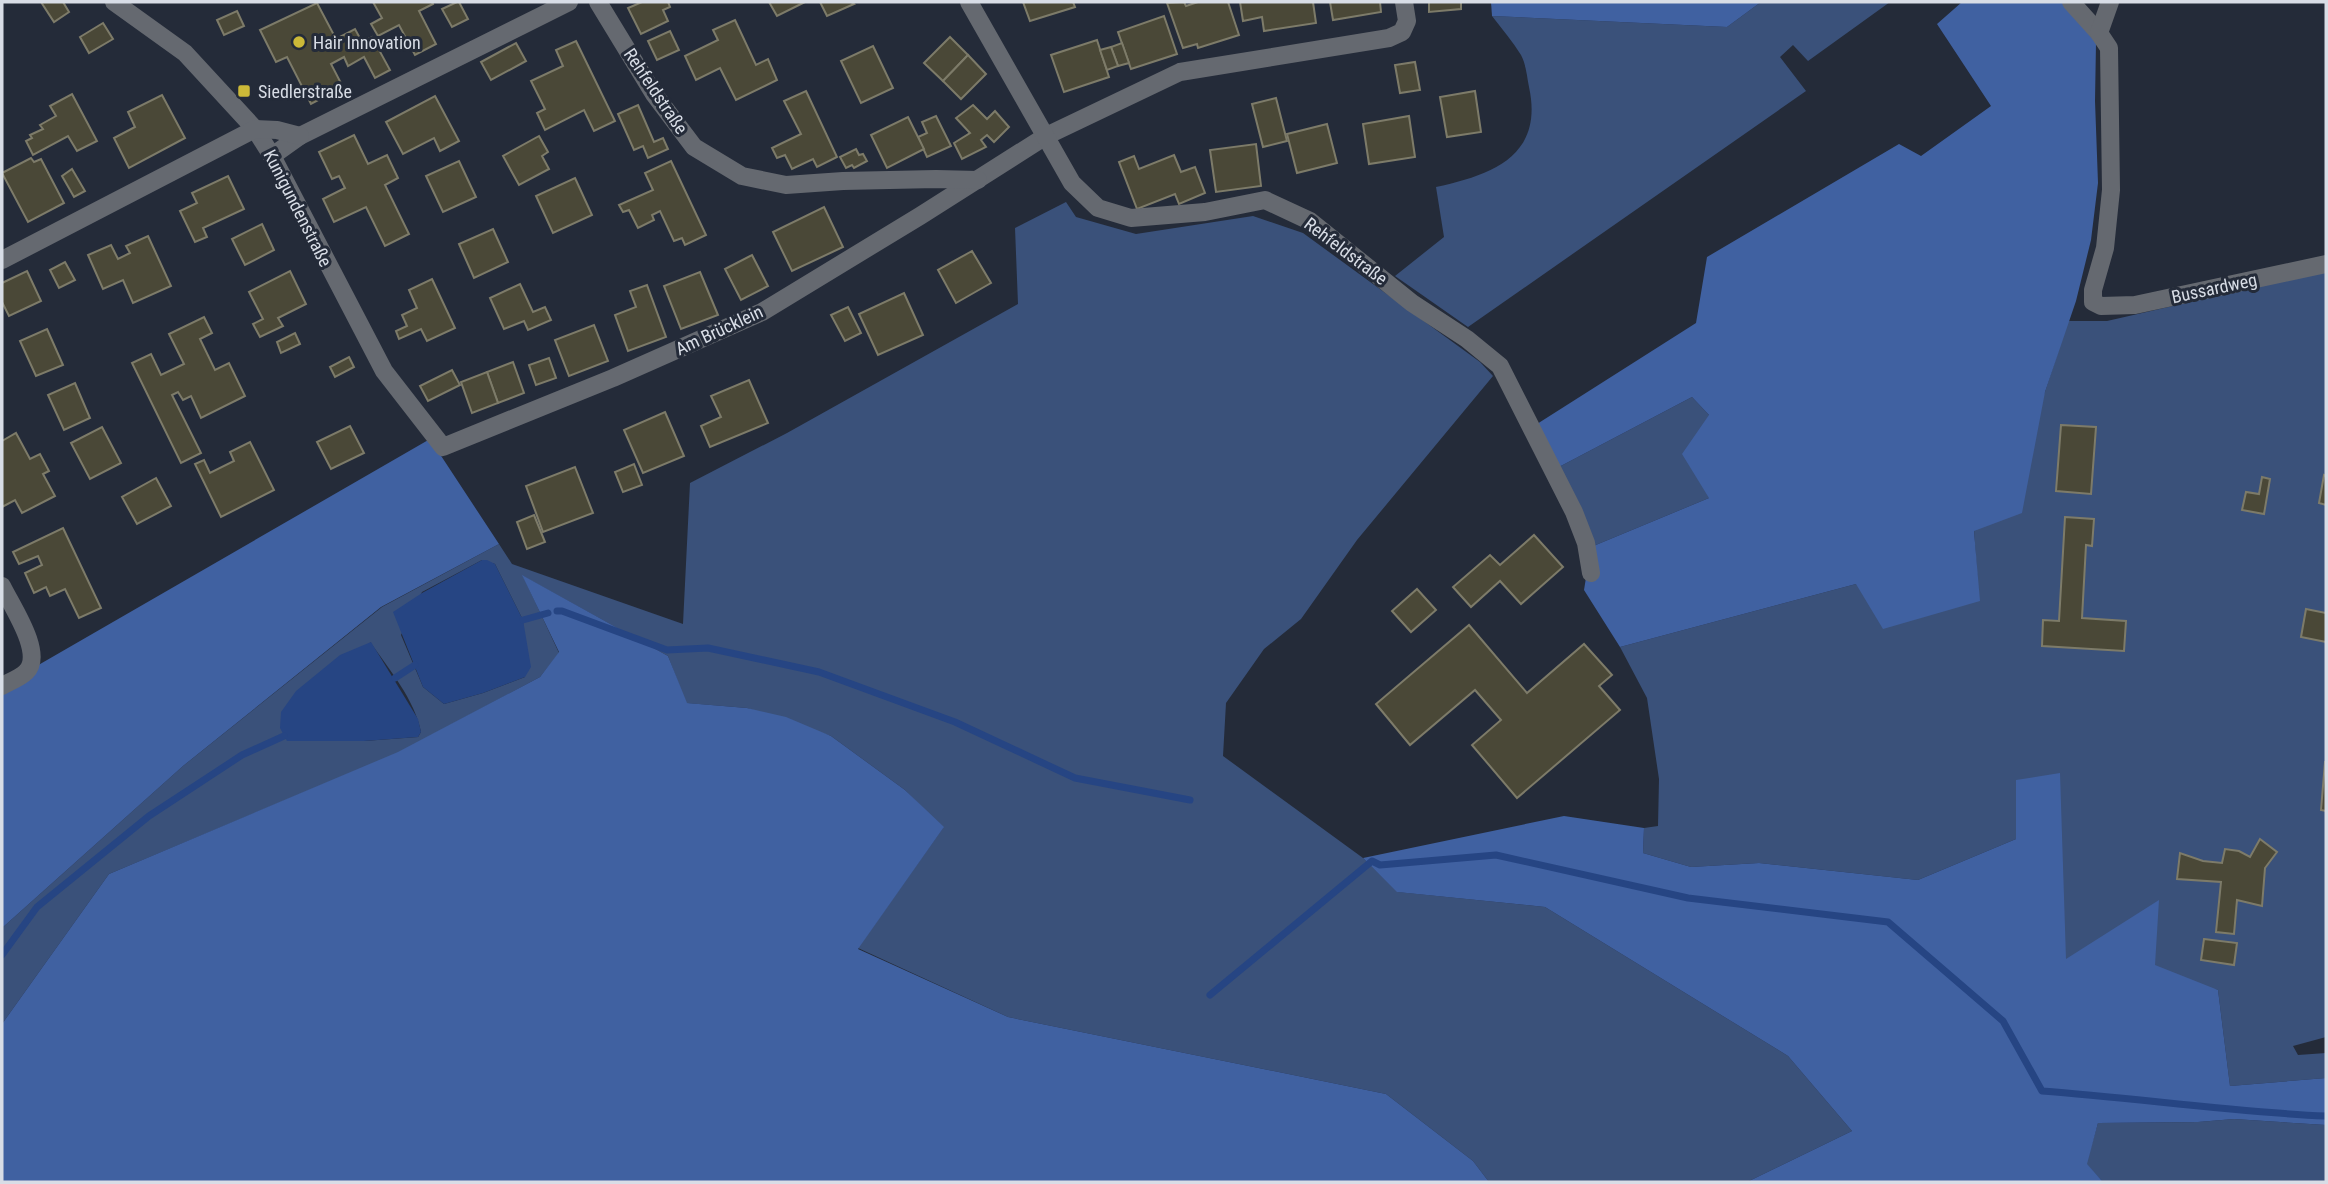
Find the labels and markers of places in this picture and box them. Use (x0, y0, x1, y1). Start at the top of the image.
place label: Hair Innovation (313, 32, 421, 53)
marker: Hair Innovation (291, 34, 307, 50)
place label: Siedlerstraße (258, 81, 352, 102)
marker: Siedlerstraße (236, 83, 252, 99)

